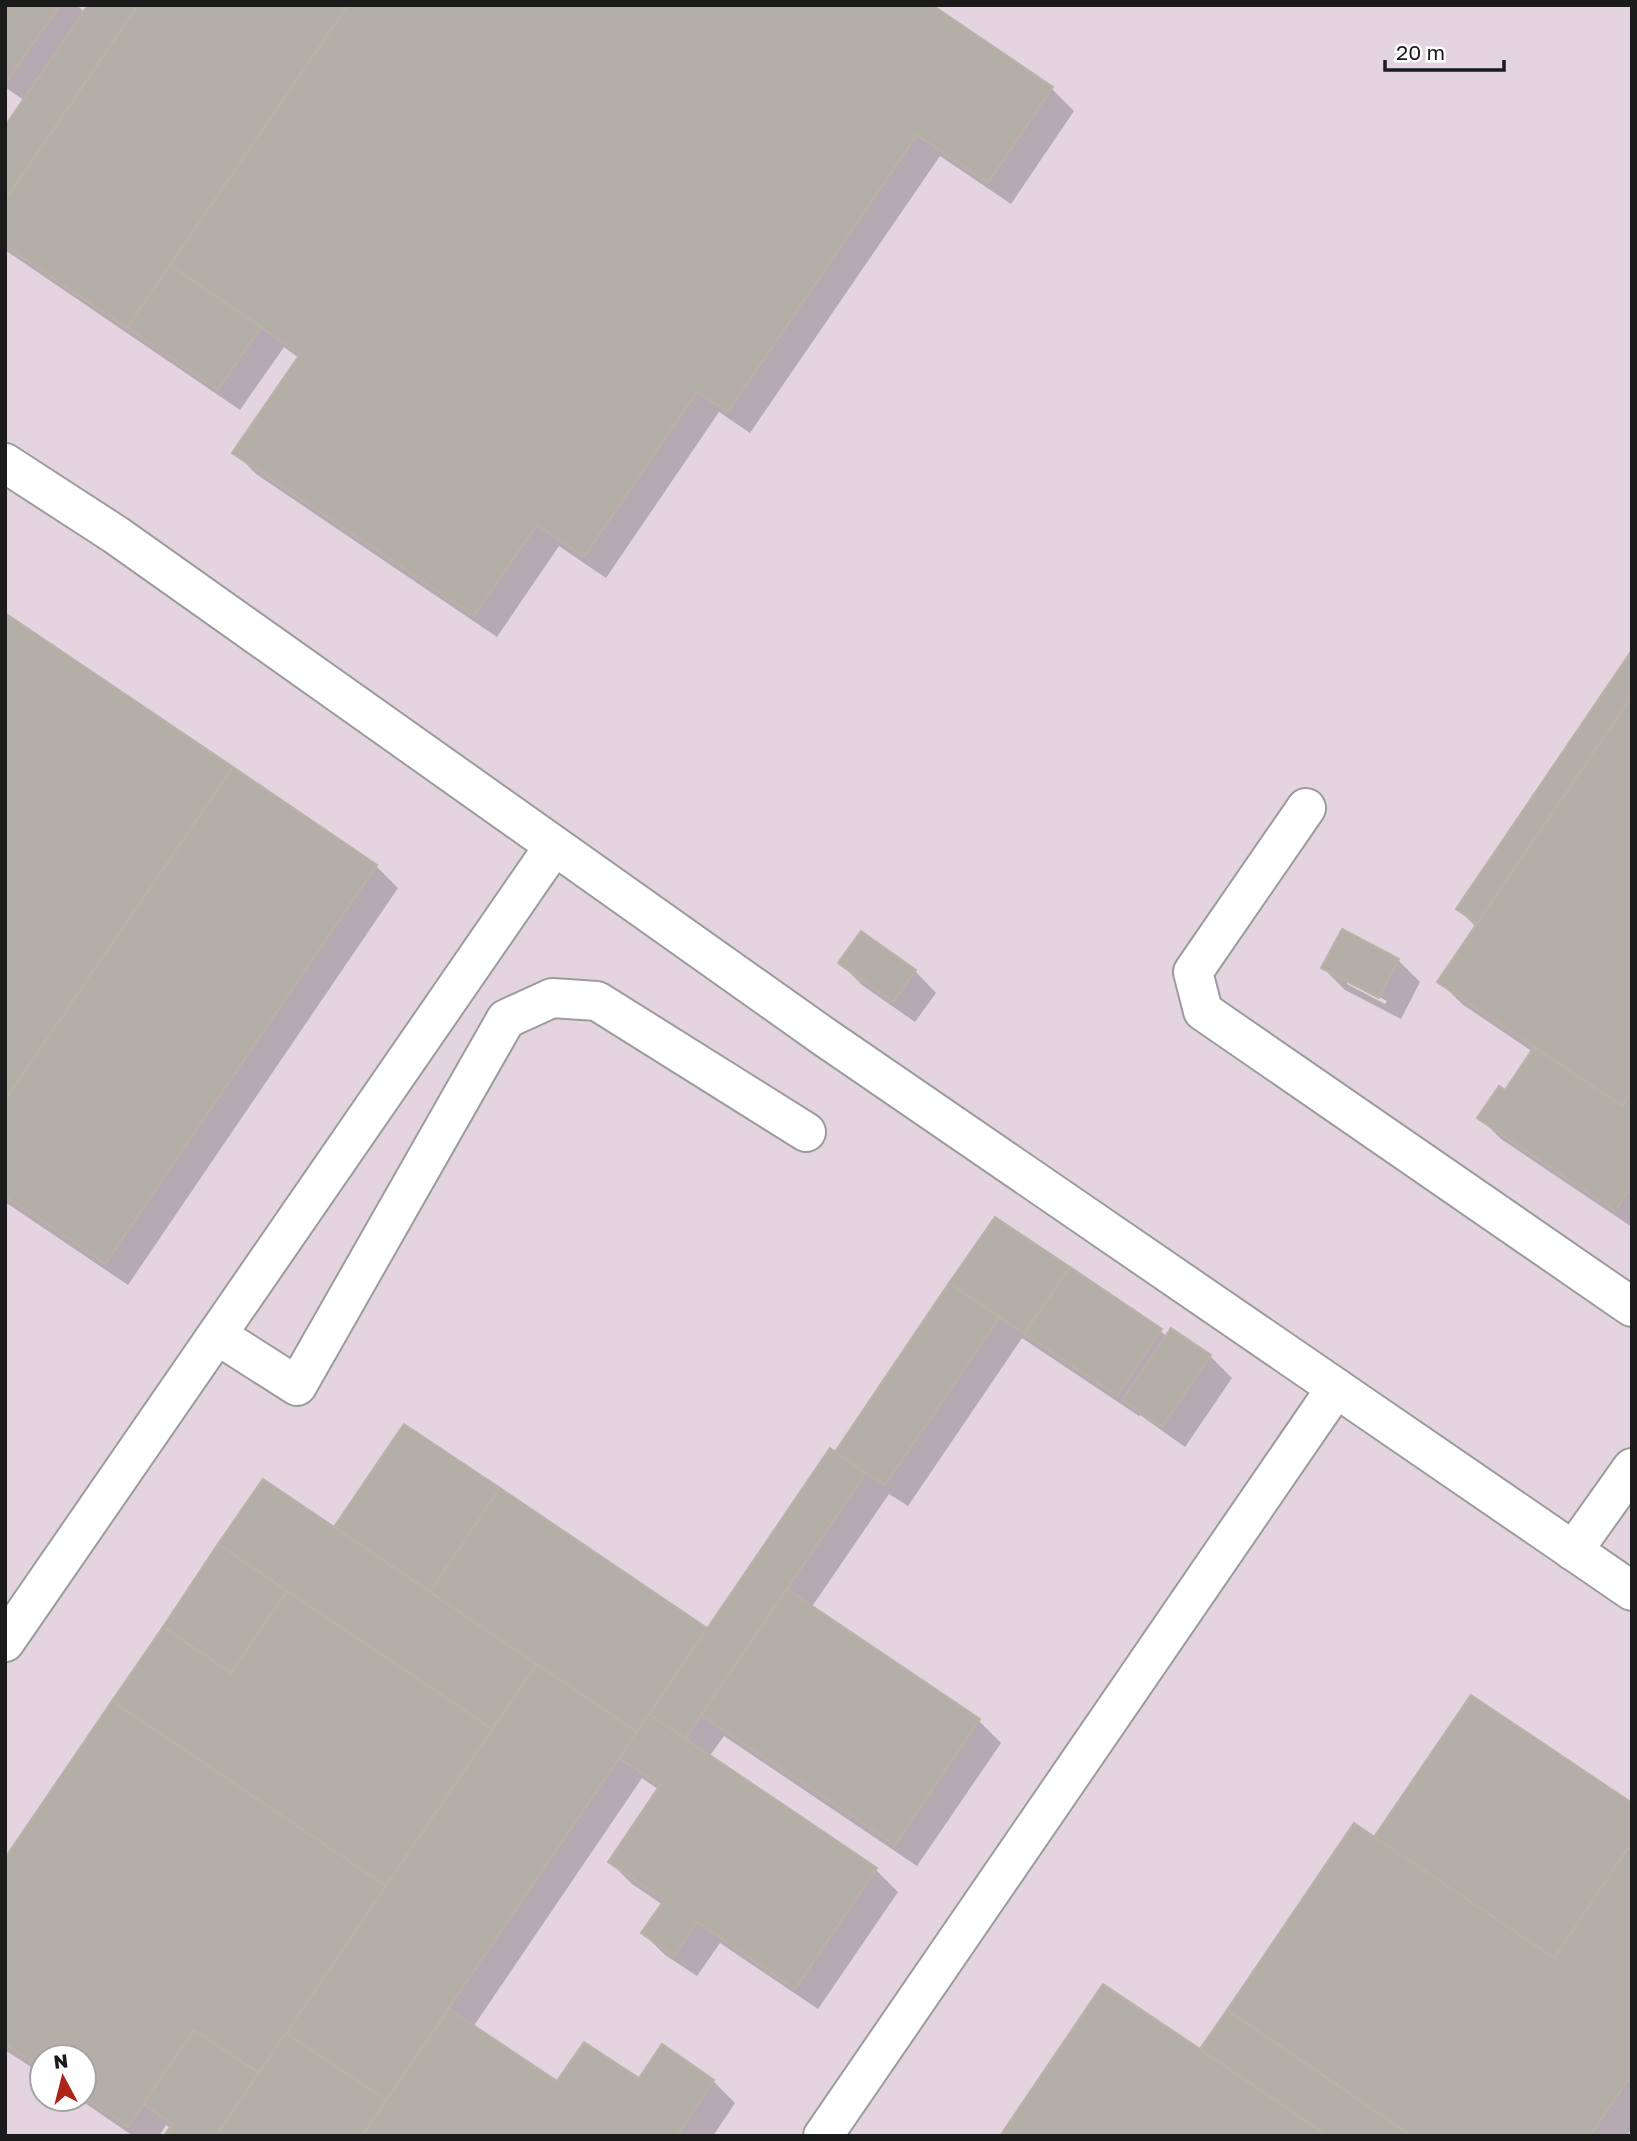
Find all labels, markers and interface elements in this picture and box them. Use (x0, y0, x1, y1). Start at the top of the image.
scale bar (1385, 28, 1504, 72)
text: 20 m (1396, 39, 1445, 65)
north arrow (28, 2043, 98, 2113)
text: N (52, 2048, 69, 2073)

